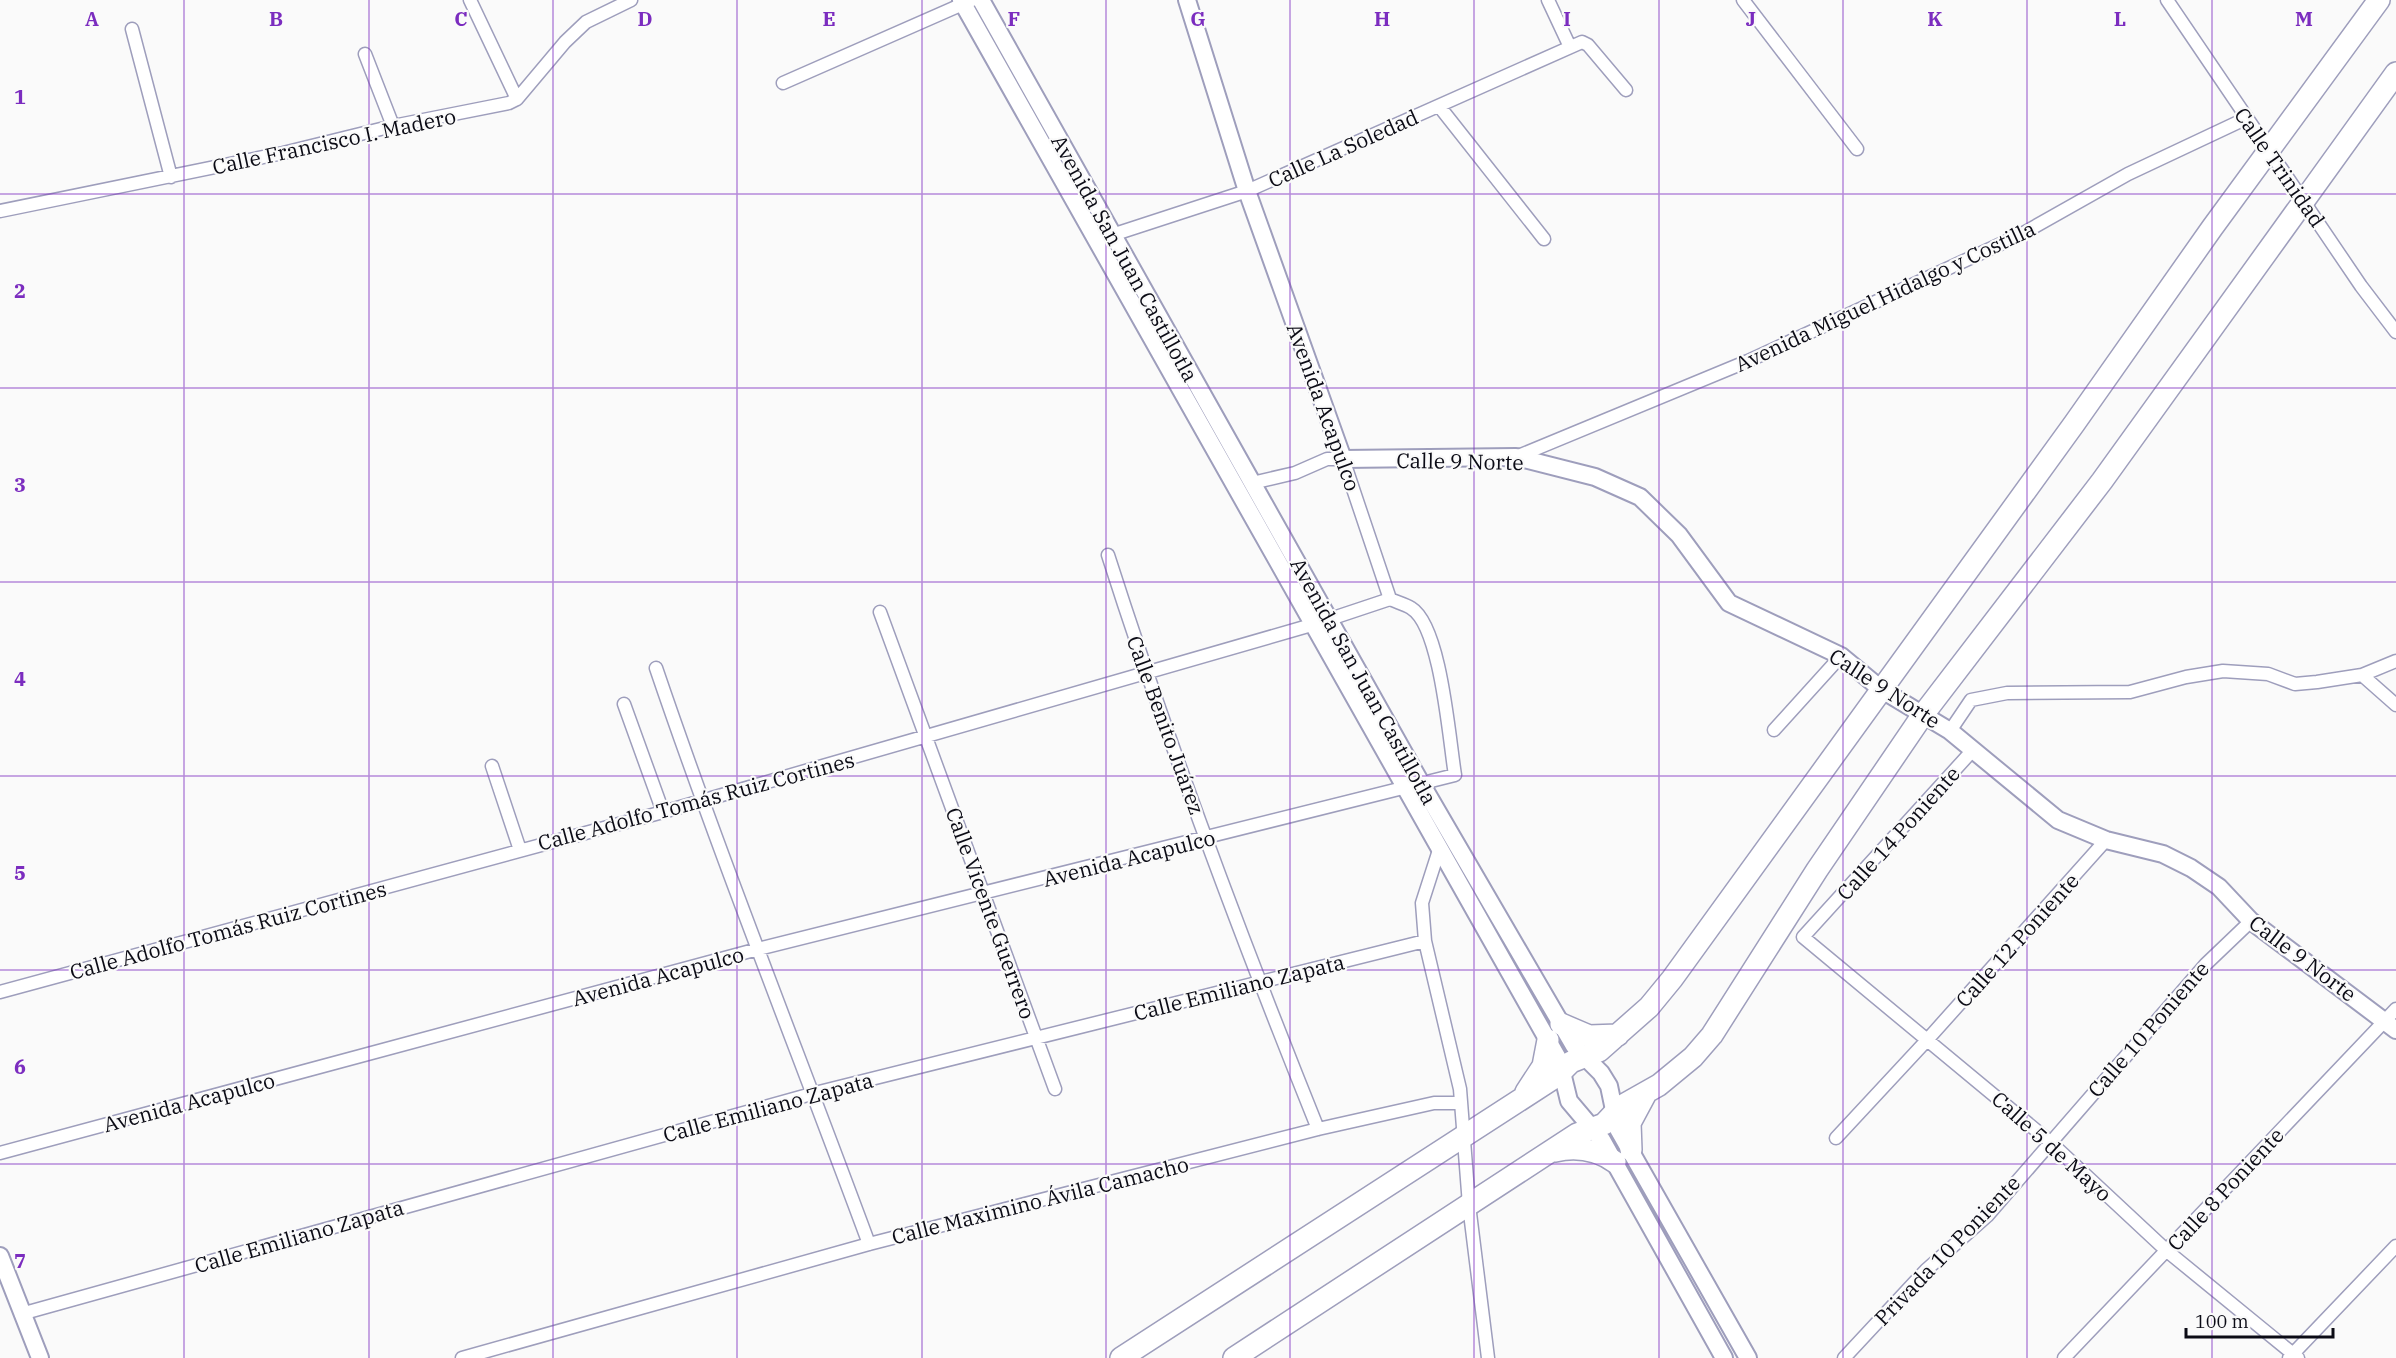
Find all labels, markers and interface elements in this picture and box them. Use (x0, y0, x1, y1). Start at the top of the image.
text: A (85, 5, 99, 32)
text: B (269, 5, 283, 32)
text: C (454, 5, 468, 32)
text: D (637, 5, 653, 32)
text: E (822, 5, 836, 32)
text: F (1008, 5, 1020, 32)
text: G (1190, 5, 1206, 32)
text: H (1374, 5, 1390, 32)
text: I (1563, 5, 1571, 32)
text: J (1746, 5, 1756, 32)
text: K (1927, 5, 1943, 32)
text: L (2114, 5, 2126, 32)
text: M (2295, 5, 2313, 32)
text: 1 (14, 83, 26, 110)
street label: Calle Francisco I. Madero (210, 102, 458, 180)
street label: Calle La Soledad (1264, 102, 1423, 194)
street label: Calle Trinidad (2228, 102, 2332, 233)
street label: Avenida San Juan Castillotla (1045, 130, 1205, 386)
street label: Avenida Miguel Hidalgo y Costilla (1730, 214, 2040, 378)
text: 2 (14, 277, 26, 304)
street label: Avenida Acapulco (1281, 319, 1367, 495)
street label: Calle 9 Norte (1396, 446, 1524, 476)
text: 3 (14, 471, 26, 498)
street label: Avenida San Juan Castillotla (1284, 553, 1444, 809)
street label: Calle Benito Juárez (1121, 632, 1211, 818)
street label: Calle 9 Norte (1824, 642, 1946, 734)
text: 4 (14, 665, 26, 692)
street label: Calle Adolfo Tomás Ruiz Cortines (535, 745, 857, 857)
street label: Calle 14 Poniente (1830, 760, 1966, 906)
street label: Calle Vicente Guerrero (940, 803, 1042, 1023)
street label: Avenida Acapulco (1040, 823, 1218, 893)
text: 5 (14, 859, 26, 886)
street label: Calle 12 Poniente (1949, 867, 2085, 1013)
street label: Calle Adolfo Tomás Ruiz Cortines (67, 874, 389, 986)
street label: Calle 9 Norte (2244, 909, 2362, 1007)
street label: Avenida Acapulco (569, 940, 747, 1012)
street label: Calle Emiliano Zapata (1131, 947, 1347, 1027)
street label: Calle 10 Poniente (2081, 955, 2215, 1103)
text: 6 (14, 1053, 26, 1080)
street label: Calle Emiliano Zapata (660, 1065, 876, 1149)
street label: Avenida Acapulco (100, 1066, 278, 1138)
street label: Calle 5 de Mayo (1986, 1085, 2118, 1207)
street label: Calle 8 Poniente (2161, 1121, 2289, 1257)
street label: Calle Maximino Ávila Camacho (889, 1150, 1191, 1250)
street label: Privada 10 Poniente (1868, 1169, 2026, 1331)
street label: Calle Emiliano Zapata (191, 1193, 407, 1279)
text: 7 (14, 1247, 26, 1274)
scale bar (2186, 1301, 2333, 1339)
text: 100 m (2195, 1310, 2249, 1333)

